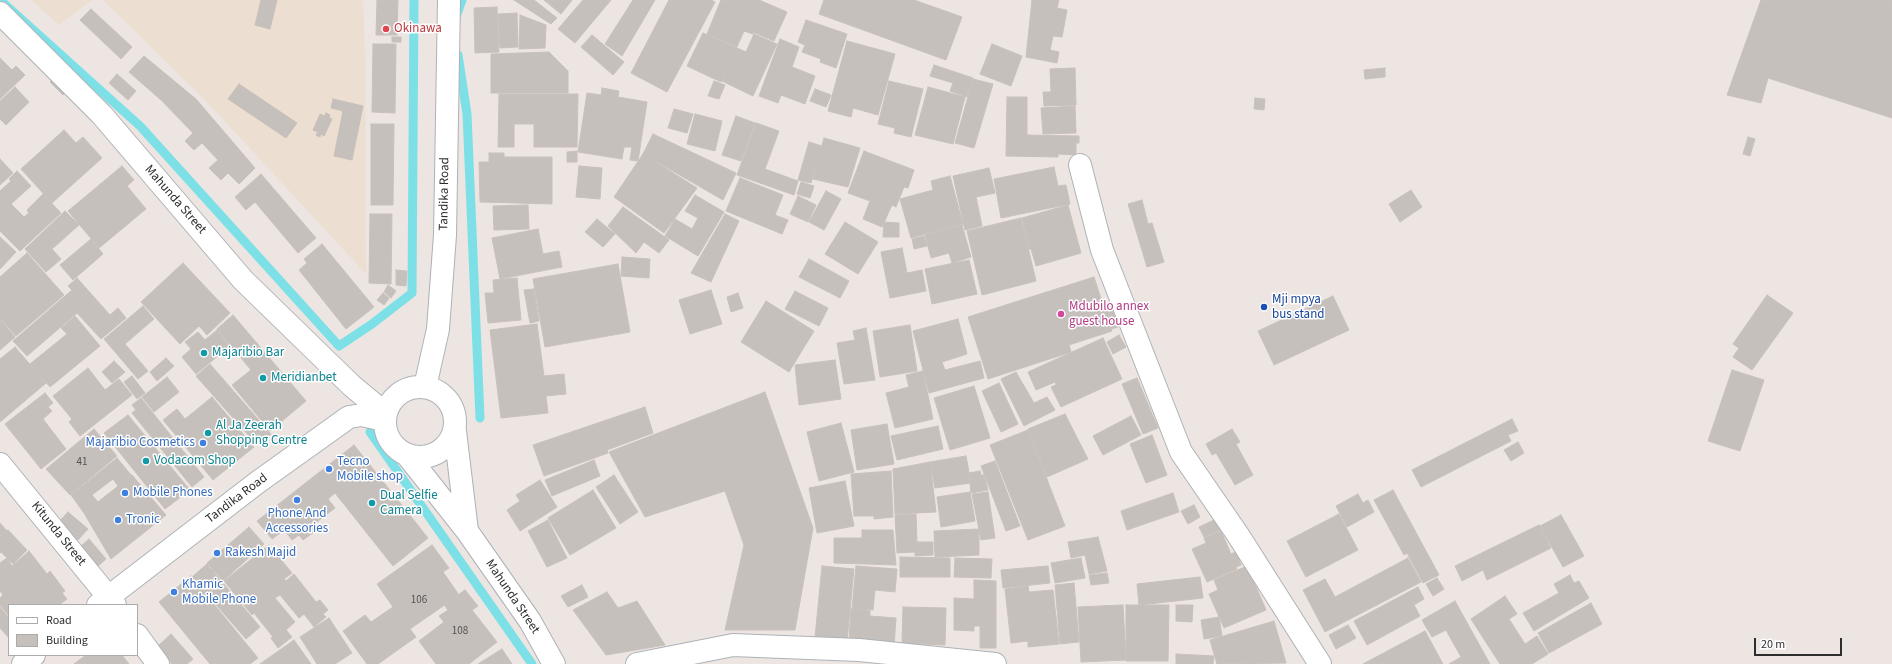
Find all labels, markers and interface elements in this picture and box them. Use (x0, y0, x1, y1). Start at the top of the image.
place label: Okinawa (394, 21, 442, 37)
marker: Okinawa (381, 24, 391, 34)
street label: Tandika Road (437, 157, 453, 231)
street label: Mahunda Street (141, 162, 209, 238)
place label: Mji mpya bus stand (1272, 292, 1324, 323)
place label: Mdubilo annex guest house (1069, 299, 1149, 330)
marker: Mji mpya bus stand (1259, 302, 1269, 312)
marker: Mdubilo annex guest house (1056, 309, 1066, 319)
place label: Majaribio Bar (212, 345, 284, 361)
marker: Majaribio Bar (199, 348, 209, 358)
place label: Meridianbet (271, 370, 337, 386)
marker: Meridianbet (258, 373, 268, 383)
place label: Al Ja Zeerah Shopping Centre (216, 418, 307, 449)
marker: Al Ja Zeerah Shopping Centre (203, 428, 213, 438)
place label: Majaribio Cosmetics (86, 435, 195, 451)
marker: Majaribio Cosmetics (198, 438, 208, 448)
place label: Vodacom Shop (154, 453, 236, 469)
place label: Tecno Mobile shop (337, 454, 403, 485)
house number: 41 (77, 456, 87, 470)
marker: Vodacom Shop (141, 456, 151, 466)
marker: Tecno Mobile shop (324, 464, 334, 474)
street label: Tandika Road (203, 471, 271, 527)
place label: Mobile Phones (133, 485, 213, 501)
marker: Mobile Phones (120, 488, 130, 498)
place label: Dual Selfie Camera (380, 488, 438, 519)
marker: Phone And Accessories (292, 495, 302, 505)
marker: Dual Selfie Camera (367, 498, 377, 508)
street label: Kitunda Street (27, 499, 89, 569)
place label: Phone And Accessories (266, 506, 328, 537)
place label: Tronic (126, 512, 160, 528)
marker: Tronic (113, 515, 123, 525)
place label: Rakesh Majid (225, 545, 296, 561)
marker: Rakesh Majid (212, 548, 222, 558)
street label: Mahunda Street (481, 557, 543, 637)
place label: Khamic Mobile Phone (182, 577, 256, 608)
marker: Khamic Mobile Phone (169, 587, 179, 597)
house number: 106 (411, 594, 427, 608)
legend (8, 604, 138, 656)
text: Road (46, 612, 72, 629)
house number: 108 (452, 625, 468, 639)
scale bar (1756, 630, 1844, 656)
text: Building (46, 632, 88, 649)
text: 20 m (1761, 636, 1785, 653)

